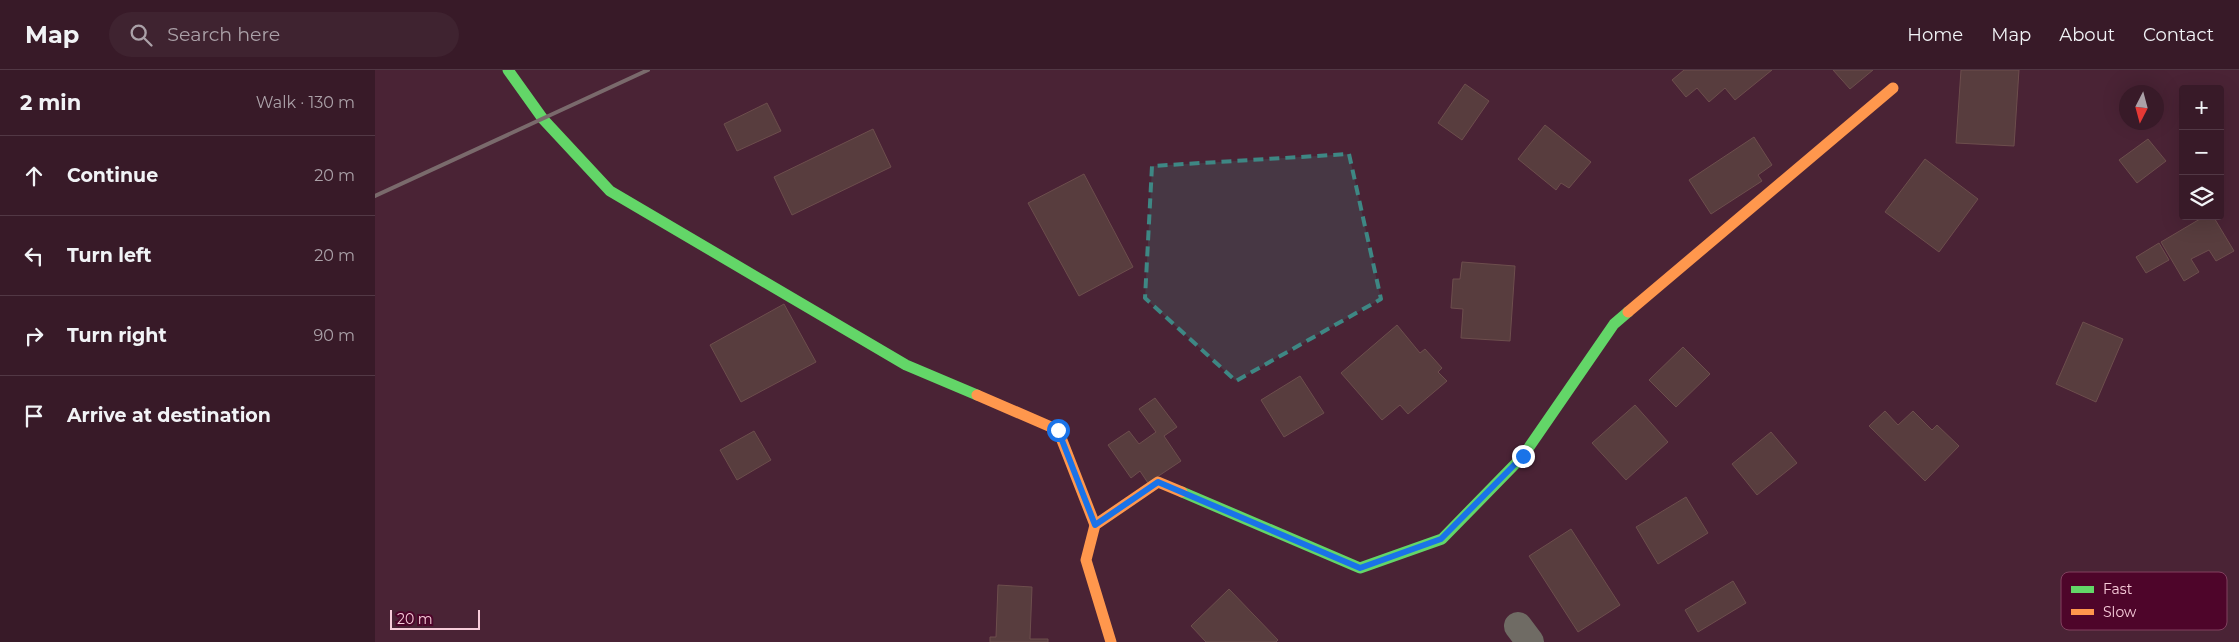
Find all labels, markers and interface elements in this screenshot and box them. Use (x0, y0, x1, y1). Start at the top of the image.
search box (109, 12, 459, 57)
text: Map (25, 20, 79, 49)
icon: search (127, 21, 155, 49)
text: Search here (167, 23, 280, 46)
text: Home (1907, 24, 1963, 46)
text: Map (1991, 24, 2031, 46)
text: About (2059, 24, 2115, 46)
text: Contact (2143, 24, 2214, 46)
north arrow (2119, 85, 2164, 130)
map controls (2179, 85, 2224, 220)
button: + (2179, 85, 2224, 130)
text: 2 min (20, 90, 81, 115)
text: Walk · 130 m (256, 93, 355, 112)
button: − (2179, 130, 2224, 175)
icon: ahead (20, 162, 48, 190)
text: Continue (67, 164, 158, 187)
text: 20 m (314, 166, 355, 185)
button: layers (2179, 175, 2224, 220)
icon: left (20, 242, 48, 270)
text: Turn left (67, 244, 152, 267)
text: 20 m (314, 246, 355, 265)
icon: right (20, 322, 48, 350)
text: Turn right (67, 324, 167, 347)
text: 90 m (313, 326, 355, 345)
icon: arrive (20, 402, 48, 430)
text: Arrive at destination (67, 404, 271, 427)
route start (1047, 419, 1070, 442)
route end (1512, 445, 1535, 468)
legend (2061, 572, 2227, 630)
text: Fast (2103, 580, 2133, 598)
text: Slow (2103, 603, 2137, 621)
scale bar (390, 607, 480, 630)
text: 20 m (397, 610, 433, 628)

